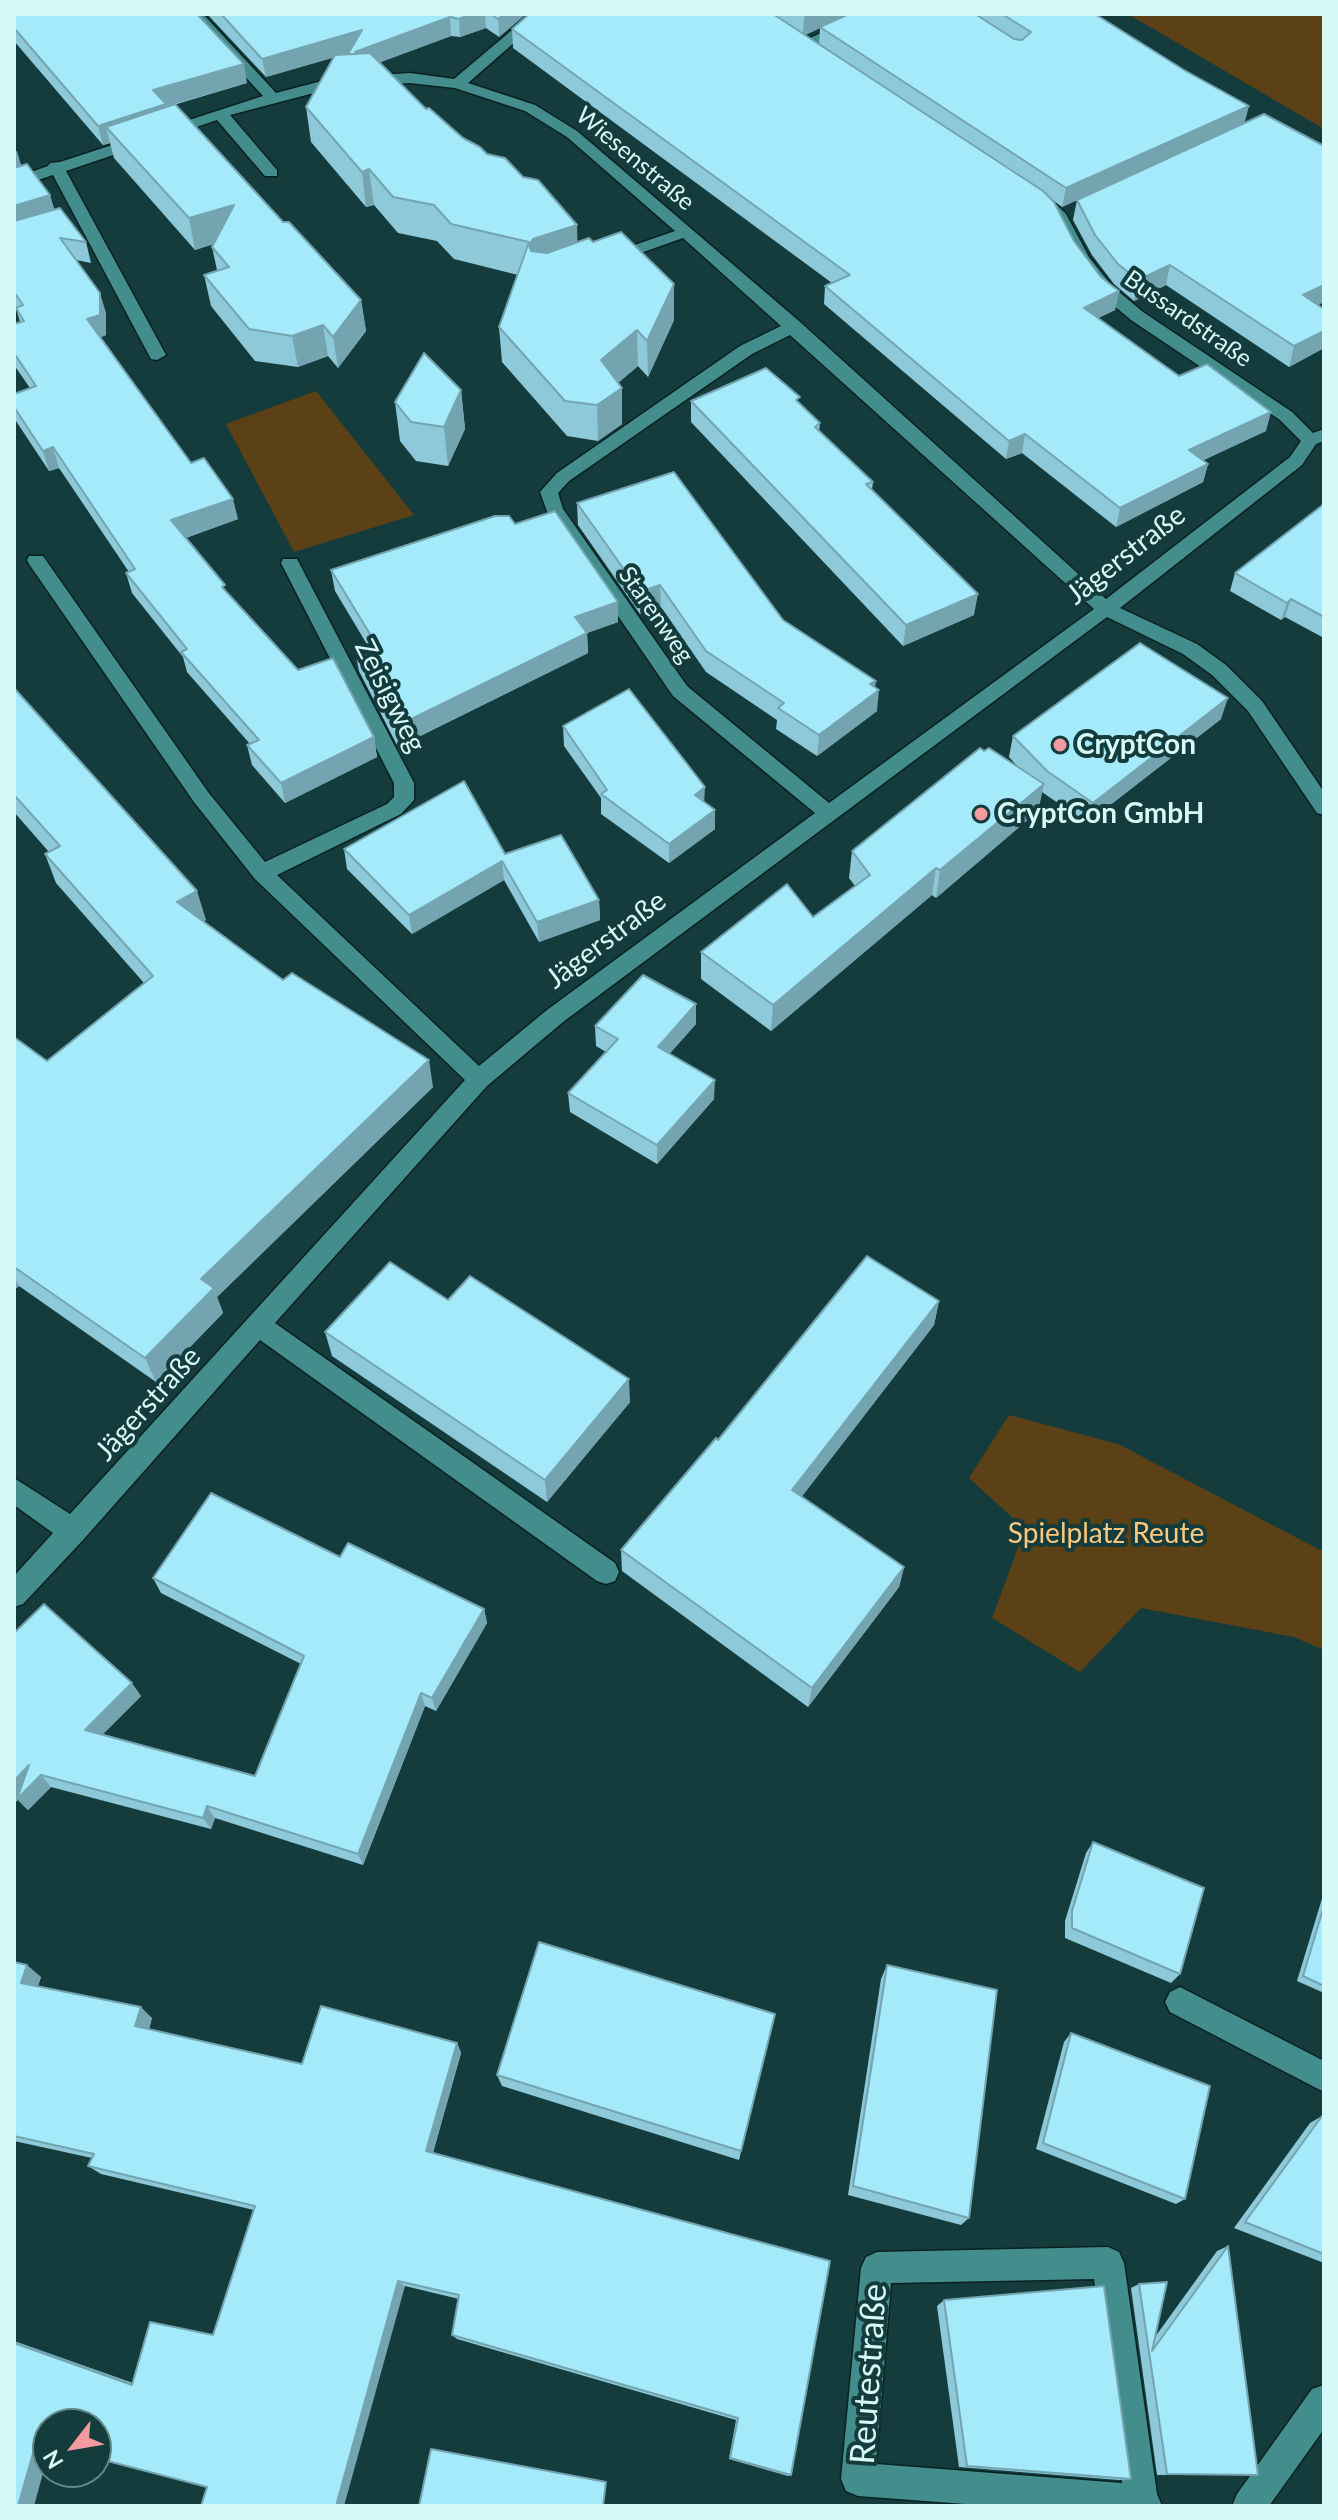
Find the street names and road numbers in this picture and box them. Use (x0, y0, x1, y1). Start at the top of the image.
street label: Wiesenstraße (570, 101, 700, 217)
street label: Bussardstraße (1119, 264, 1257, 374)
street label: Jägerstraße (1060, 498, 1192, 612)
street label: Starenweg (612, 561, 700, 669)
street label: Zeisigweg (347, 634, 433, 758)
street label: Jägerstraße (539, 884, 673, 996)
street label: Jägerstraße (88, 1340, 208, 1468)
street label: Reutestraße (842, 2282, 896, 2466)

